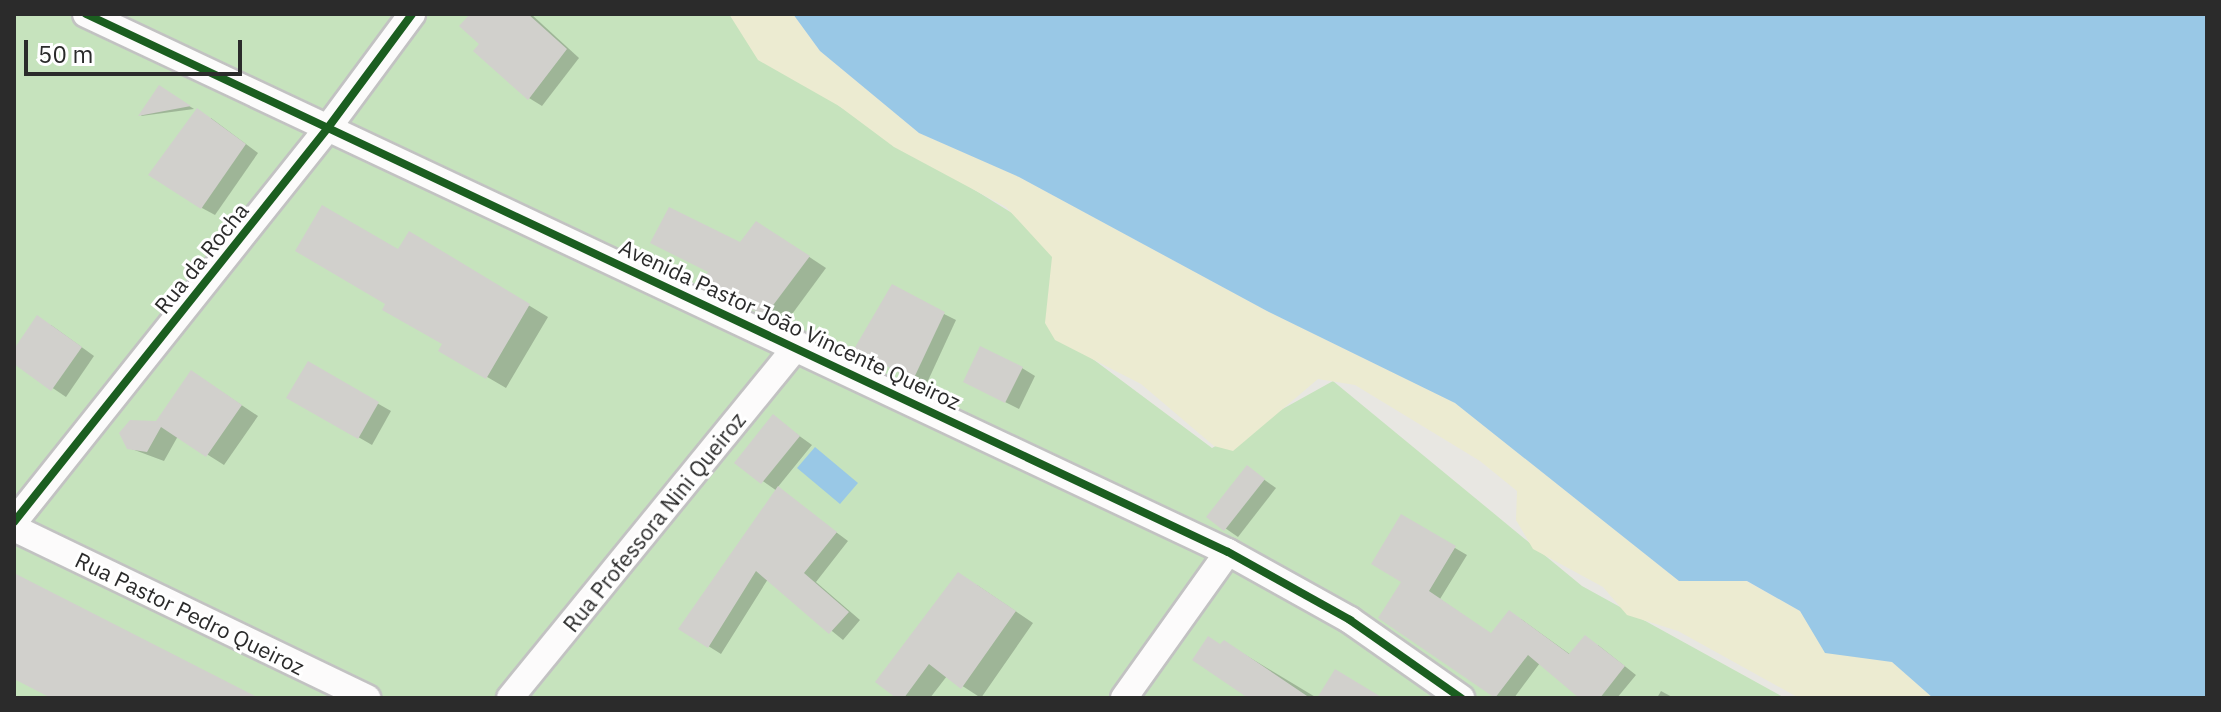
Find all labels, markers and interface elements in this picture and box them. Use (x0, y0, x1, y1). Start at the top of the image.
scale bar (28, 24, 246, 74)
text: 50 m (38, 38, 93, 70)
street label: Rua da Rocha (148, 197, 254, 319)
street label: Avenida Pastor João Vincente Queiroz (615, 233, 965, 415)
street label: Rua Professora Nini Queiroz (557, 407, 751, 637)
street label: Rua Pastor Pedro Queiroz (71, 546, 309, 680)

